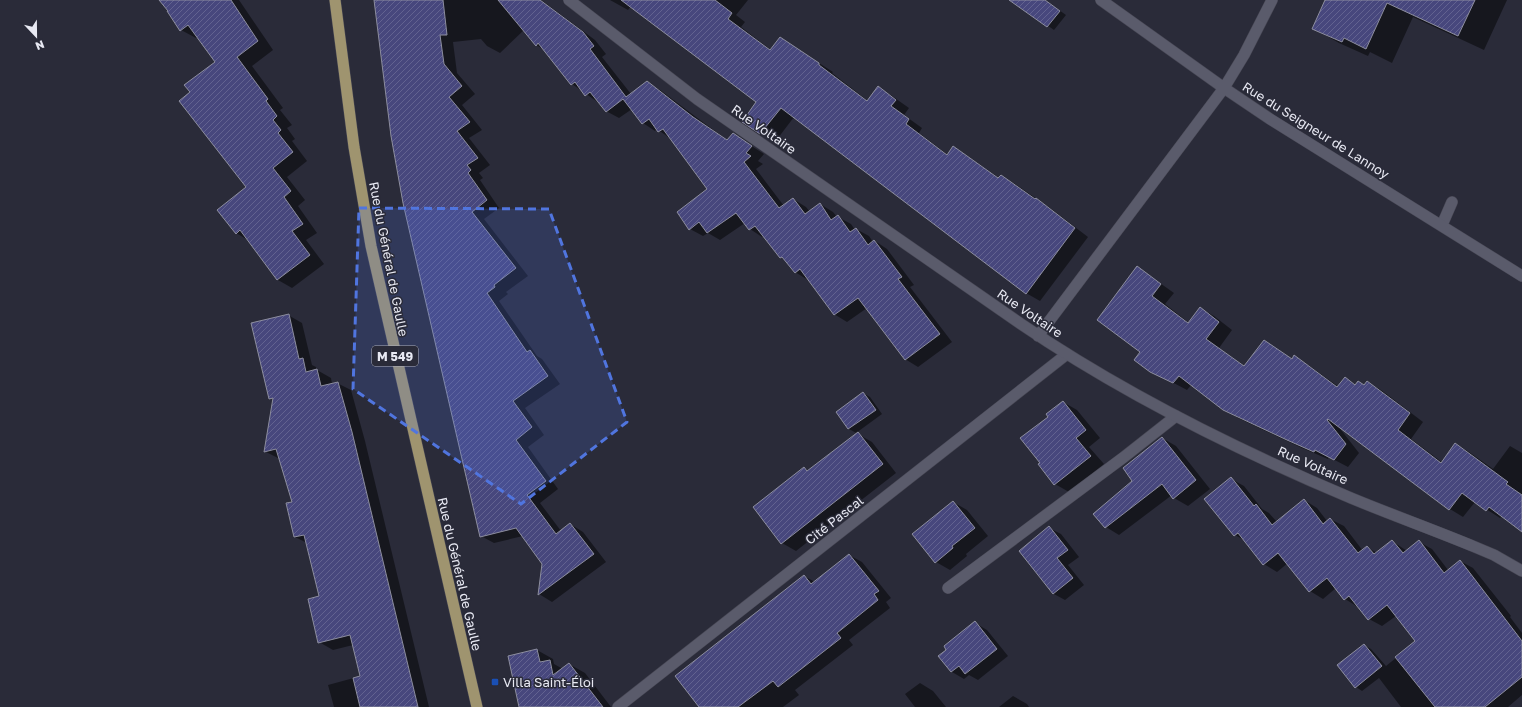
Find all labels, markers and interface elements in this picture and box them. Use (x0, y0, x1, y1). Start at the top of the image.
north arrow (16, 16, 56, 56)
text: N (34, 38, 46, 53)
street label: Rue du Seigneur de Lannoy (1240, 78, 1393, 182)
street label: Rue Voltaire (729, 101, 799, 157)
street label: Rue du Général de Gaulle (366, 180, 412, 338)
street label: Rue Voltaire (994, 285, 1066, 341)
road number: M 549 (372, 346, 418, 366)
street label: Rue Voltaire (1275, 442, 1351, 488)
street label: Cité Pascal (802, 492, 866, 548)
street label: Rue du Général de Gaulle (435, 496, 485, 652)
place label: Villa Saint-Éloi (503, 674, 594, 690)
marker: Villa Saint-Éloi (490, 677, 500, 687)

